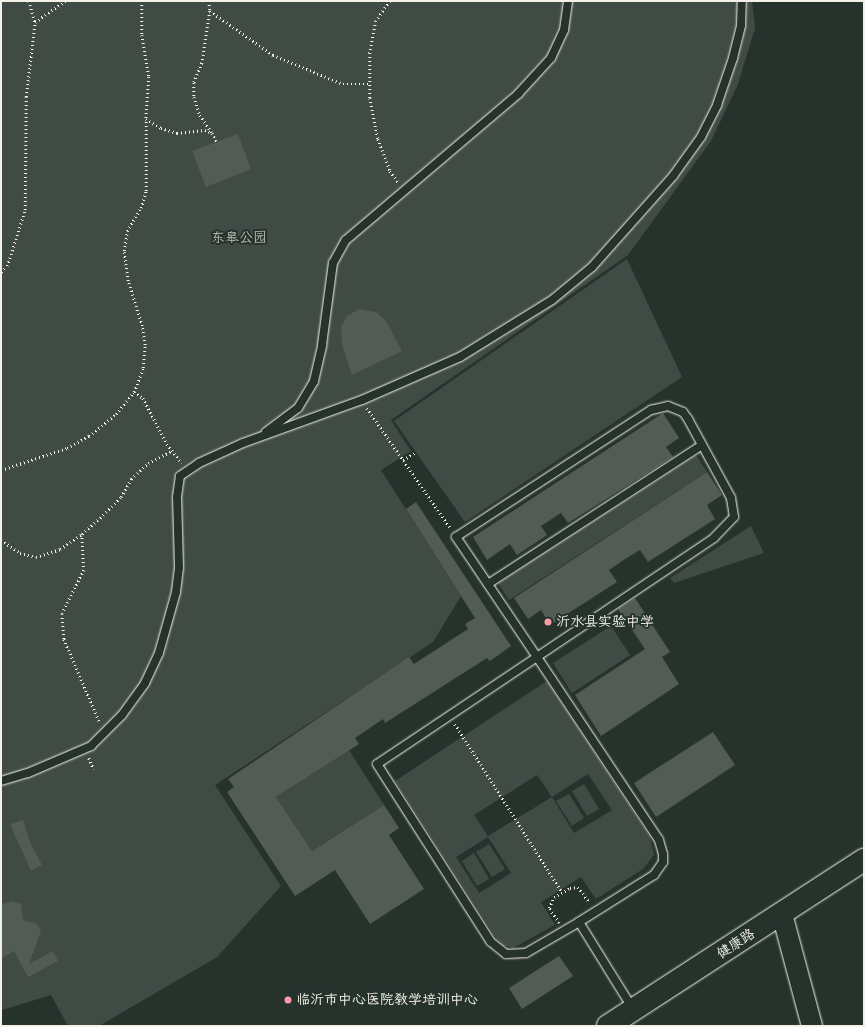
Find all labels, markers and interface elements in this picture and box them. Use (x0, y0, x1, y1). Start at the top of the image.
park label: 东皋公园 (211, 230, 267, 246)
place label: 沂水县实验中学 (556, 614, 654, 630)
marker: 沂水县实验中学 (543, 617, 553, 627)
street label: 健康路 (714, 926, 758, 962)
place label: 临沂市中心医院教学培训中心 (296, 992, 478, 1008)
marker: 临沂市中心医院教学培训中心 (283, 995, 293, 1005)

